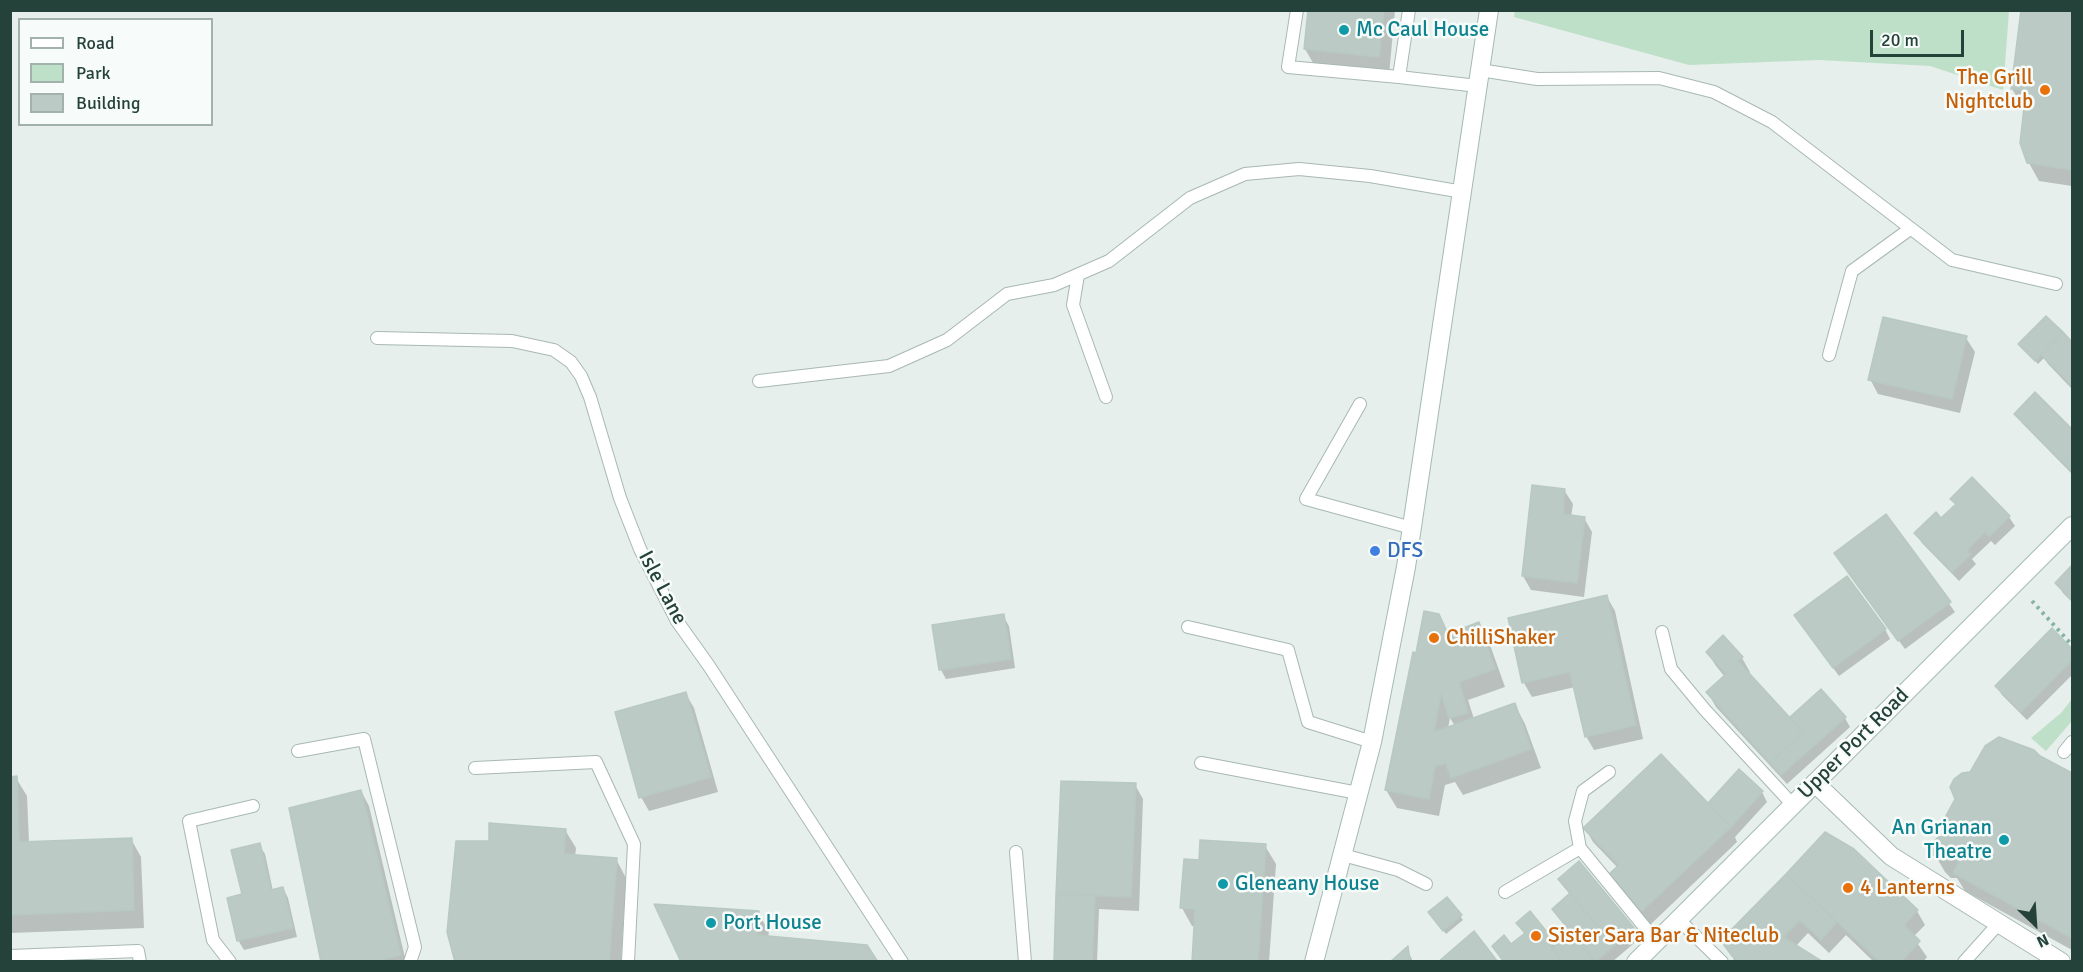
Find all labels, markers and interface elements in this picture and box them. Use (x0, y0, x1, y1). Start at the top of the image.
place label: Mc Caul House (1356, 17, 1489, 43)
legend (18, 18, 213, 126)
scale bar (1873, 18, 1968, 56)
marker: Mc Caul House (1337, 23, 1351, 37)
text: 20 m (1881, 29, 1919, 51)
text: Road (76, 32, 115, 54)
text: Park (76, 62, 111, 84)
place label: The Grill Nightclub (1945, 65, 2033, 115)
marker: The Grill Nightclub (2038, 83, 2052, 97)
text: Building (76, 92, 140, 114)
place label: DFS (1387, 538, 1423, 564)
marker: DFS (1368, 544, 1382, 558)
street label: Isle Lane (632, 547, 692, 629)
place label: ChilliShaker (1446, 625, 1556, 651)
marker: ChilliShaker (1427, 631, 1441, 645)
street label: Upper Port Road (1793, 683, 1915, 805)
place label: An Grianan Theatre (1892, 815, 1992, 865)
marker: An Grianan Theatre (1997, 833, 2011, 847)
place label: Gleneany House (1235, 871, 1379, 897)
place label: 4 Lanterns (1860, 875, 1955, 901)
marker: Gleneany House (1216, 877, 1230, 891)
marker: 4 Lanterns (1841, 881, 1855, 895)
north arrow (2005, 894, 2065, 954)
place label: Port House (723, 910, 822, 936)
marker: Port House (704, 916, 718, 930)
place label: Sister Sara Bar & Niteclub (1548, 923, 1779, 949)
marker: Sister Sara Bar & Niteclub (1529, 929, 1543, 943)
text: N (2033, 929, 2052, 952)

